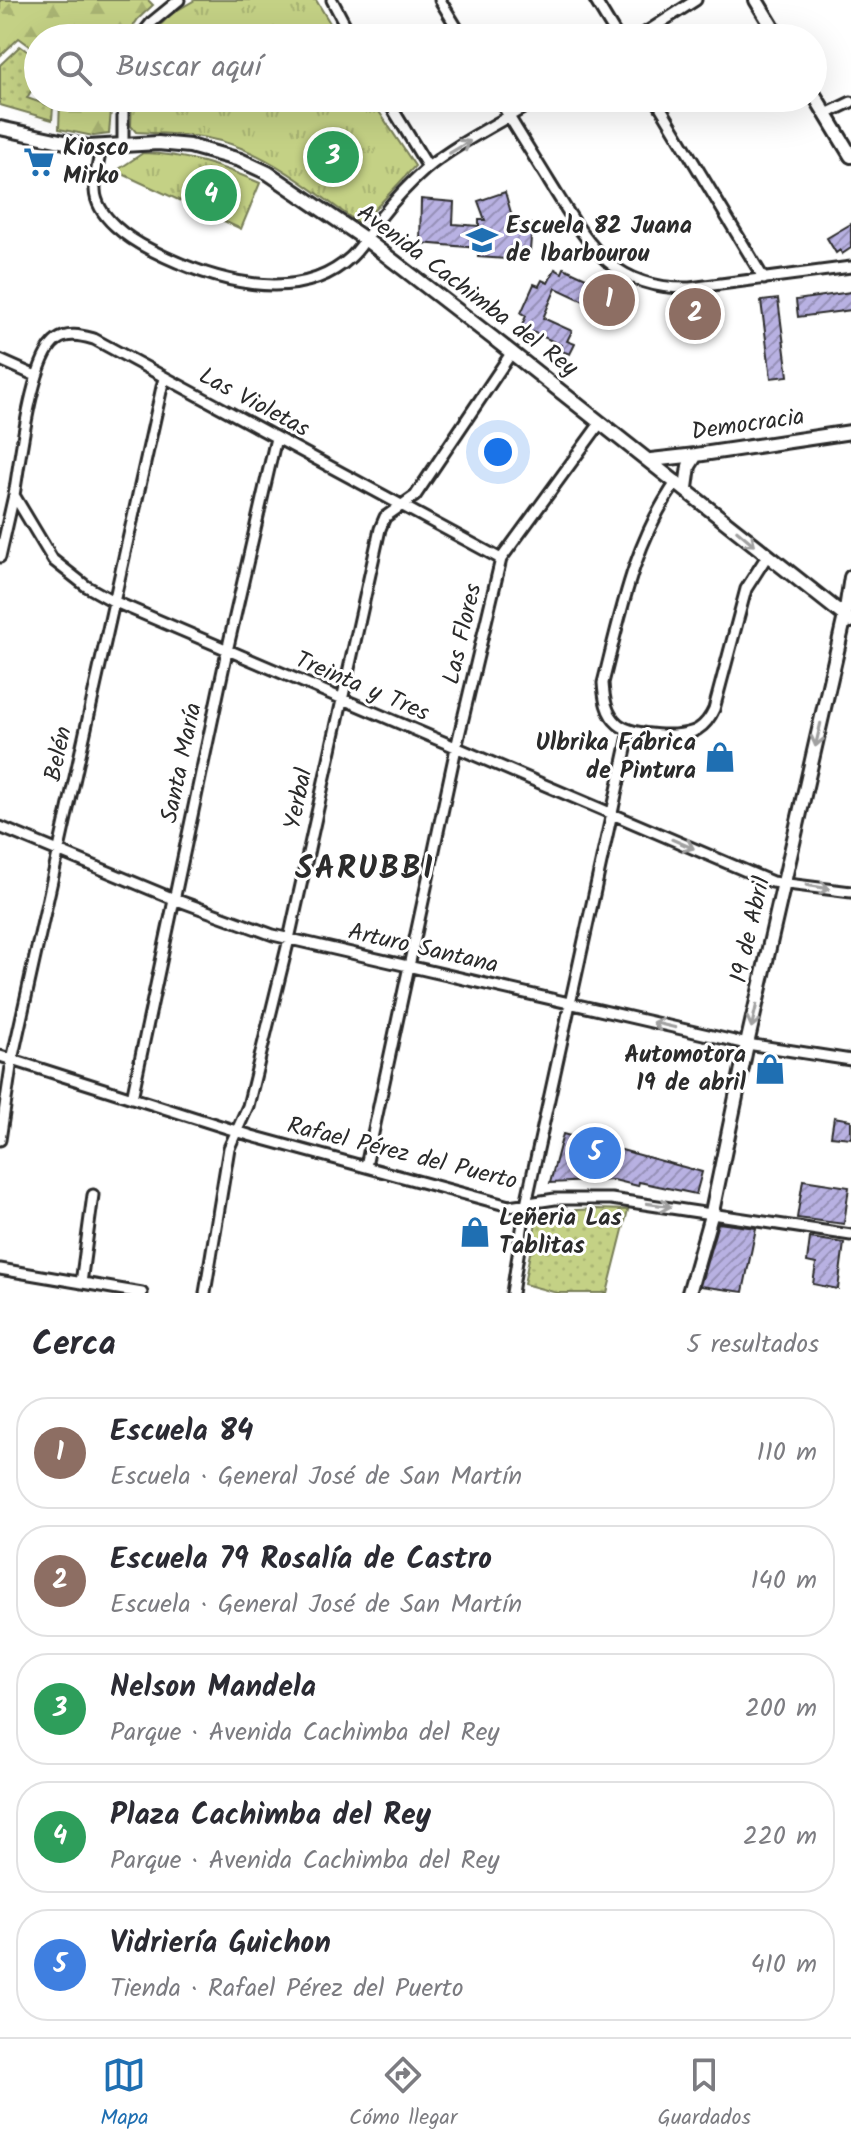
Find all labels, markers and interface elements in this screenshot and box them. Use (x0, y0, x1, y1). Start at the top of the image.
search box (24, 24, 827, 112)
text: Buscar aquí (116, 44, 262, 92)
icon: search (52, 46, 96, 90)
pin: 3 (307, 127, 359, 187)
place label: Kiosco Mirko (63, 129, 129, 196)
one-way arrow (448, 139, 471, 155)
supermarket icon: Kiosco Mirko (22, 145, 56, 179)
pin: 4 (185, 165, 237, 225)
street label: Avenida Cachimba del Rey (348, 195, 587, 388)
place label: Escuela 82 Juana de Ibarbourou (506, 207, 692, 274)
school or university icon: Escuela 82 Juana de Ibarbourou (465, 223, 499, 257)
pin: 1 (583, 270, 635, 330)
pin: 2 (669, 284, 721, 344)
street label: Las Violetas (191, 357, 317, 449)
street label: Democracia (689, 398, 807, 452)
your location (478, 432, 518, 472)
one-way arrow (735, 529, 755, 547)
street label: Las Flores (432, 580, 494, 688)
street label: Treinta y Tres (289, 641, 435, 733)
street label: Santa María (150, 699, 214, 827)
one-way arrow (810, 722, 825, 748)
street label: Belén (34, 723, 84, 785)
place label: Ulbrika Fábrica de Pintura (536, 724, 696, 791)
shop icon: Ulbrika Fábrica de Pintura (703, 740, 737, 774)
street label: Yerbal (273, 764, 325, 834)
one-way arrow (670, 837, 695, 852)
district label: SARUBBI (295, 844, 435, 895)
street label: 19 de Abril (720, 873, 782, 987)
one-way arrow (805, 880, 830, 895)
street label: Arturo Santana (344, 913, 502, 985)
one-way arrow (745, 1003, 760, 1028)
one-way arrow (652, 1017, 678, 1032)
place label: Automotora 19 de abril (624, 1036, 747, 1103)
shop icon: Automotora 19 de abril (753, 1052, 787, 1086)
street label: Rafael Pérez del Puerto (283, 1107, 521, 1202)
pin: 5 (569, 1123, 621, 1183)
one-way arrow (646, 1198, 671, 1213)
place label: Leñeria Las Tablitas (499, 1199, 622, 1266)
shop icon: Leñeria Las Tablitas (458, 1215, 492, 1249)
text: Cerca (32, 1318, 116, 1372)
text: 5 resultados (686, 1324, 819, 1366)
text: Escuela 84 (110, 1408, 253, 1456)
text: 1 (56, 1432, 64, 1474)
text: 110 m (757, 1432, 817, 1474)
text: Escuela · General José de San Martín (110, 1456, 522, 1498)
text: Escuela 79 Rosalía de Castro (110, 1536, 492, 1584)
text: 2 (52, 1560, 68, 1602)
text: 140 m (750, 1560, 817, 1602)
text: Escuela · General José de San Martín (110, 1584, 522, 1626)
text: Nelson Mandela (110, 1664, 316, 1712)
text: 3 (53, 1688, 67, 1730)
text: 200 m (745, 1688, 817, 1730)
text: Parque · Avenida Cachimba del Rey (110, 1712, 500, 1754)
text: Plaza Cachimba del Rey (110, 1792, 431, 1840)
text: 4 (53, 1816, 67, 1858)
text: 220 m (743, 1816, 817, 1858)
text: Parque · Avenida Cachimba del Rey (110, 1840, 500, 1882)
text: Vidriería Guichon (110, 1920, 331, 1968)
text: 5 (53, 1944, 67, 1986)
text: 410 m (750, 1944, 817, 1986)
text: Tienda · Rafael Pérez del Puerto (110, 1968, 464, 2010)
tab: Mapa (100, 2053, 149, 2136)
tab: Cómo llegar (349, 2053, 457, 2136)
tab: Guardados (658, 2053, 751, 2136)

